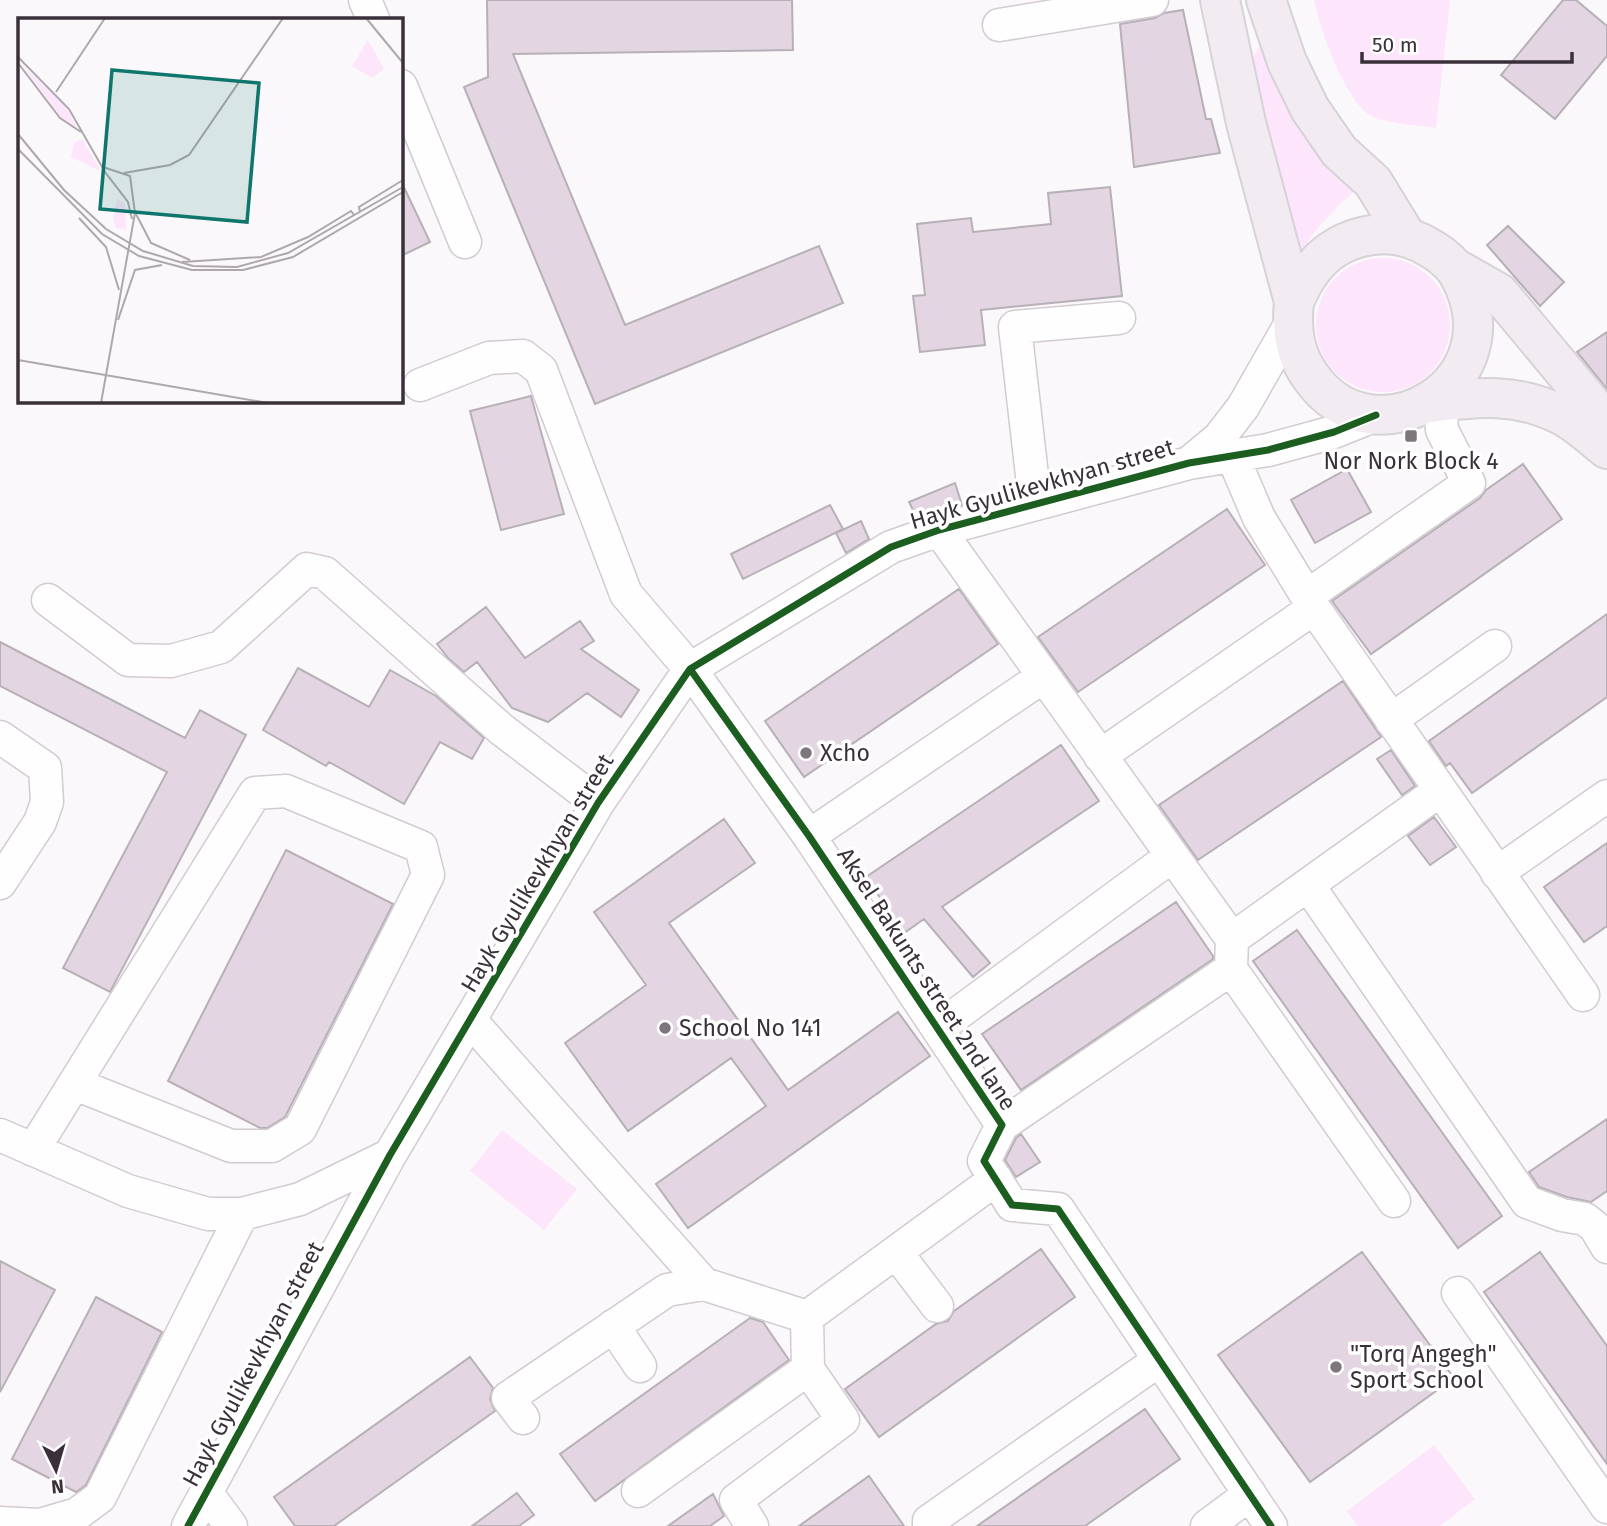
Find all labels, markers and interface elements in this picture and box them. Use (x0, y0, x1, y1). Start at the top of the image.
inset map (18, 18, 402, 402)
scale bar (1362, 21, 1572, 65)
text: 50 m (1372, 32, 1418, 58)
marker: Nor Nork Block 4 (1403, 428, 1419, 444)
street label: Hayk Gyulikevkhyan street (907, 433, 1178, 535)
place label: Nor Nork Block 4 (1323, 447, 1499, 475)
place label: Xcho (820, 739, 870, 767)
marker: Xcho (798, 745, 814, 761)
street label: Hayk Gyulikevkhyan street (455, 748, 620, 997)
street label: Aksel Bakunts street 2nd lane (831, 842, 1023, 1116)
place label: School No 141 (679, 1014, 822, 1042)
marker: School No 141 (657, 1020, 673, 1036)
street label: Hayk Gyulikevkhyan street (176, 1236, 330, 1491)
place label: "Torq Angegh" Sport School (1350, 1340, 1497, 1394)
marker: "Torq Angegh" Sport School (1328, 1359, 1344, 1375)
north arrow (21, 1435, 91, 1505)
text: N (50, 1474, 65, 1498)

